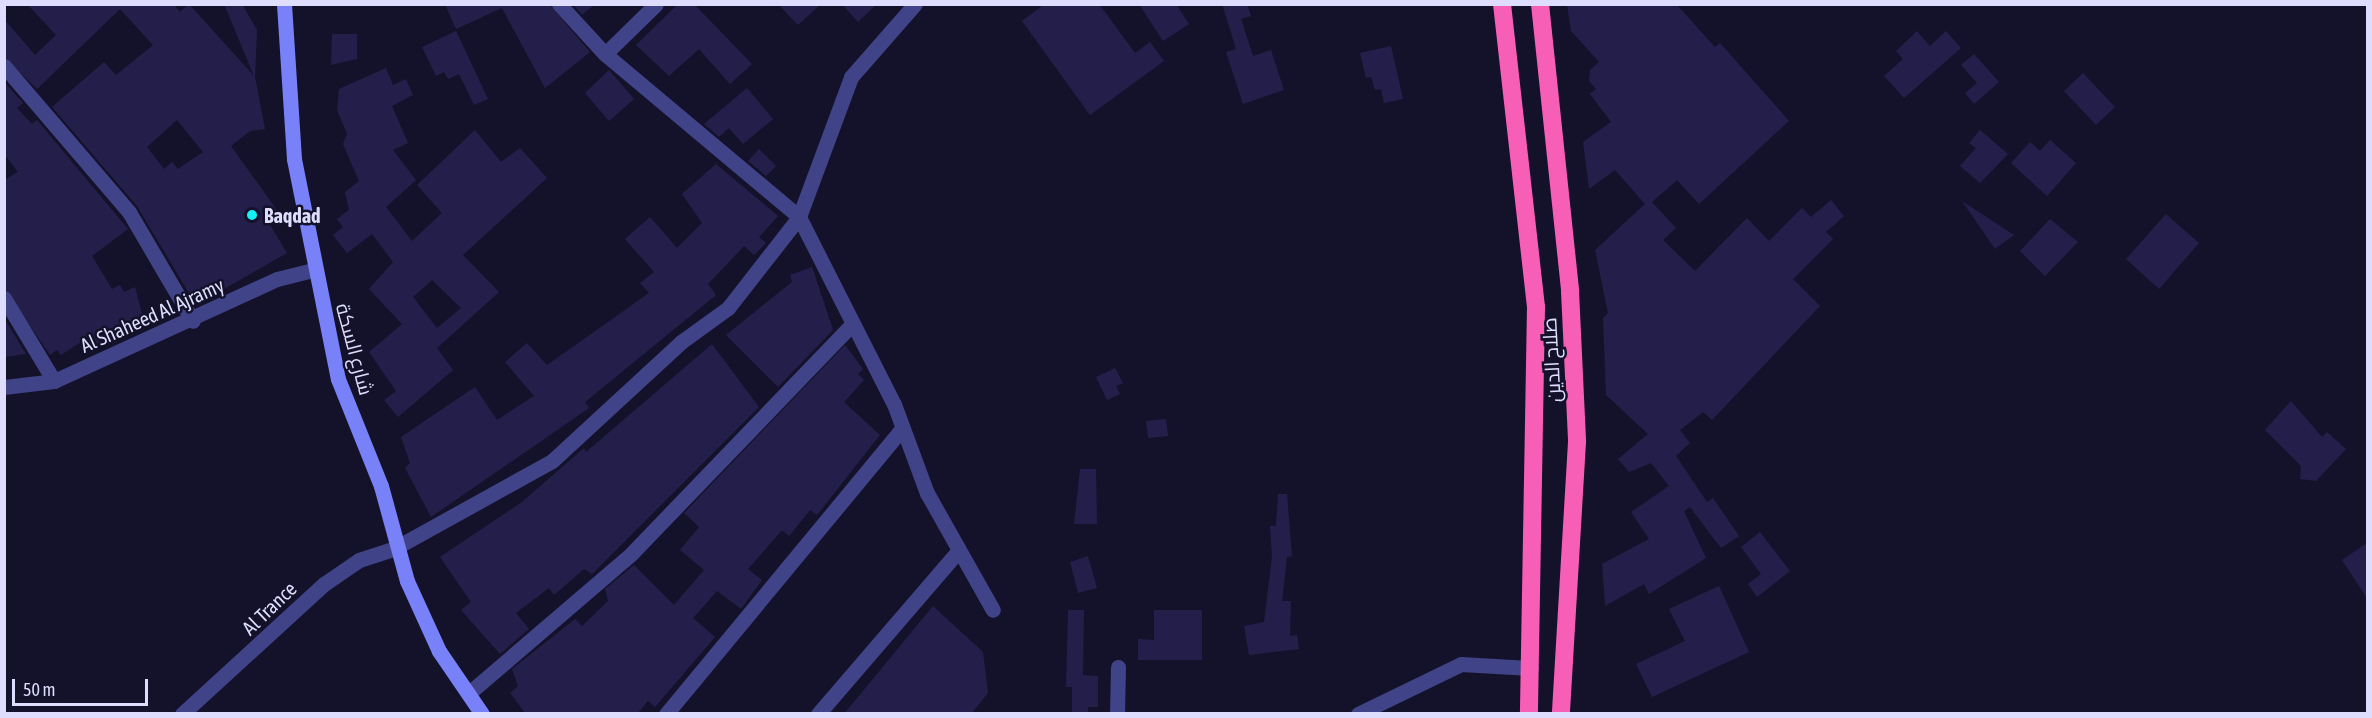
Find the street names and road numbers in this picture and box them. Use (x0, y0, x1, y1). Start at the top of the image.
street label: Al Shaheed Al Ajramy (76, 273, 228, 357)
street label: شارع السكة (331, 300, 379, 398)
street label: صلاح الدين (1537, 317, 1565, 403)
street label: Al Trance (237, 576, 301, 640)

